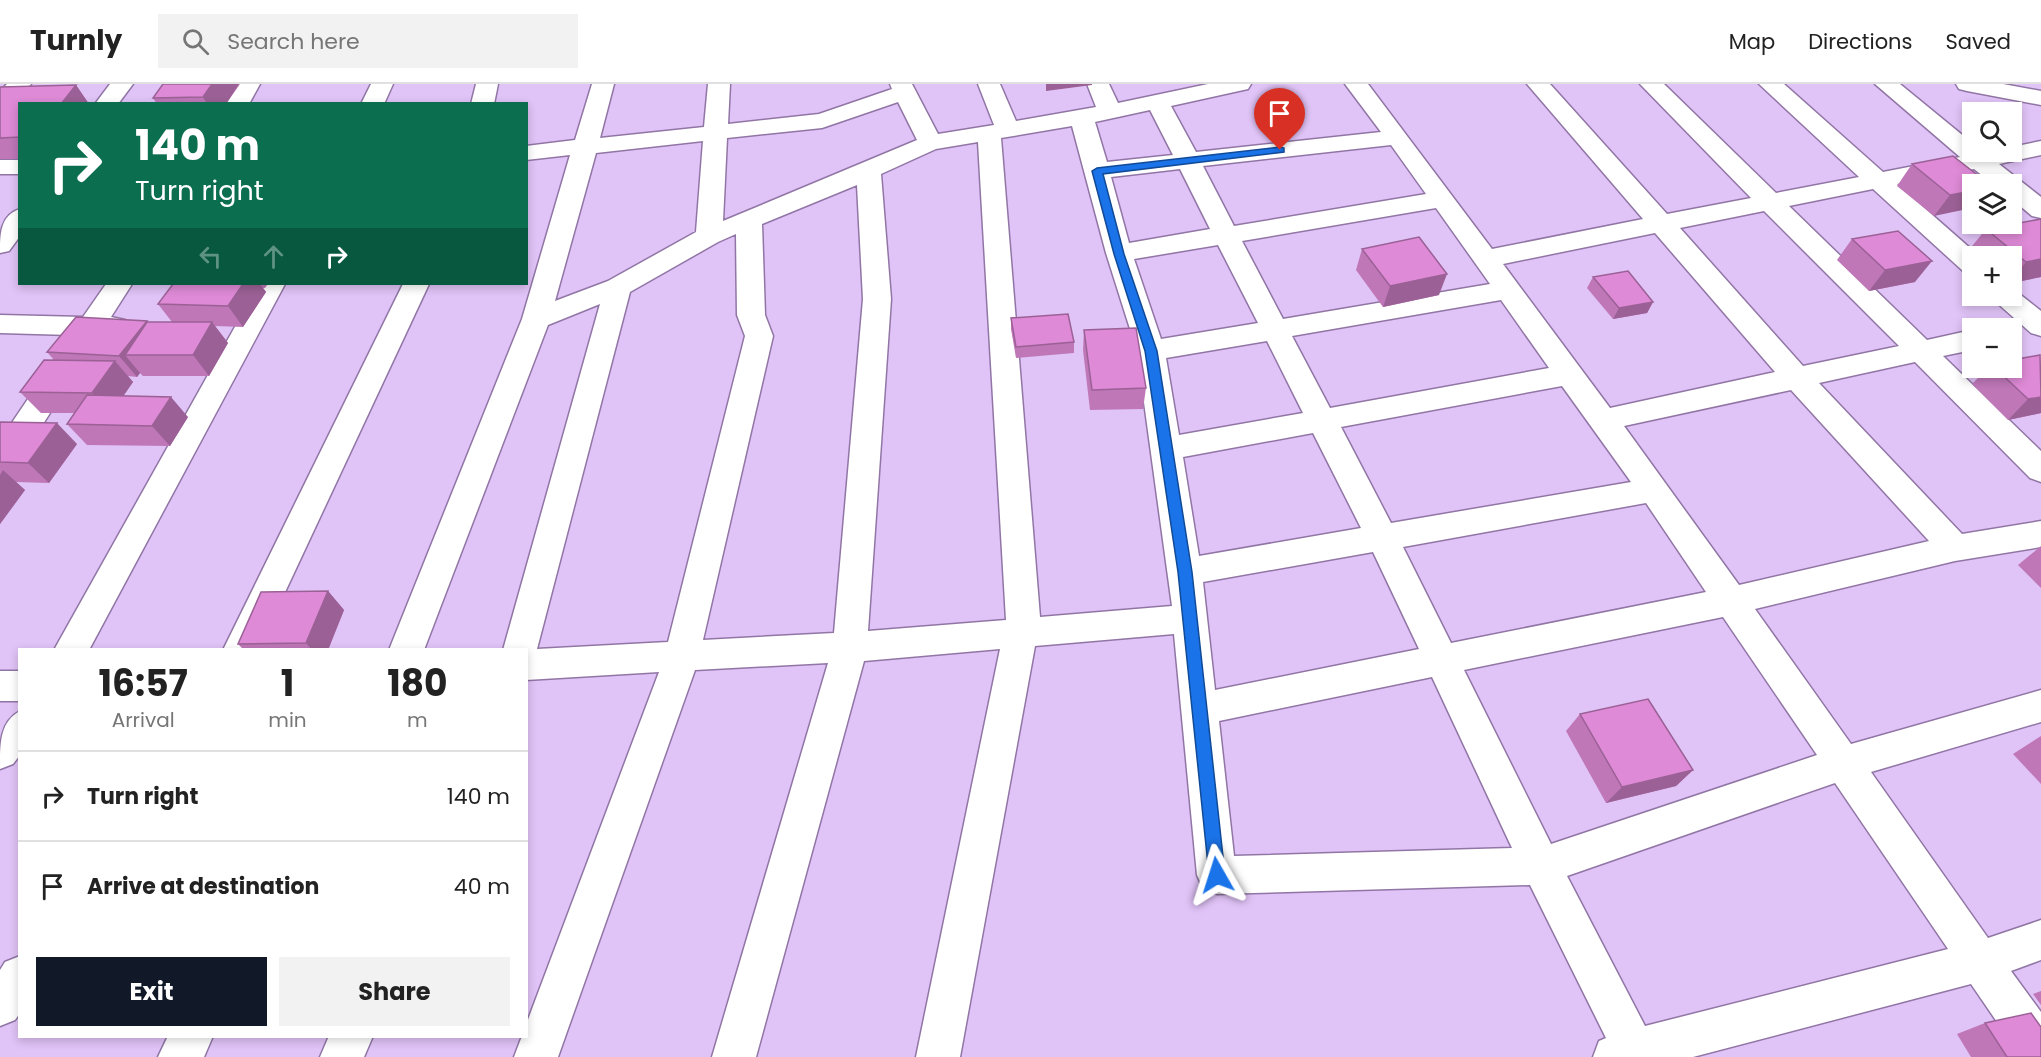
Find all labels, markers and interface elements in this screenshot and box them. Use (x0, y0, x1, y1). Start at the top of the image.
search box (158, 14, 578, 68)
text: Turnly (30, 21, 122, 60)
icon: search (179, 25, 212, 58)
text: Search here (227, 26, 360, 57)
text: Map (1729, 27, 1775, 56)
text: Directions (1808, 27, 1912, 56)
text: Saved (1945, 27, 2011, 56)
pin (1254, 88, 1305, 150)
icon: arrive (1263, 97, 1296, 130)
map controls (1962, 102, 2022, 378)
button: search (1962, 102, 2022, 162)
text: 140 m (135, 116, 260, 175)
icon: right (36, 126, 114, 204)
text: Turn right (135, 172, 264, 209)
button: layers (1962, 174, 2022, 234)
icon: left (194, 240, 227, 273)
icon: ahead (257, 240, 290, 273)
icon: right (320, 240, 353, 273)
button: + (1962, 246, 2022, 306)
button: − (1962, 318, 2022, 378)
text: 16:57 (98, 658, 188, 709)
text: 1 (281, 658, 294, 709)
text: 180 (387, 658, 447, 709)
text: Arrival (112, 706, 175, 734)
text: min (268, 706, 307, 734)
text: m (407, 706, 428, 734)
icon: right (36, 780, 69, 813)
text: Turn right (87, 781, 198, 812)
text: 140 m (447, 781, 510, 812)
position arrow (1185, 843, 1249, 907)
icon: arrive (36, 870, 69, 903)
text: Arrive at destination (87, 871, 319, 902)
text: 40 m (454, 871, 510, 902)
button: Exit (36, 957, 267, 1026)
button: Share (279, 957, 510, 1026)

